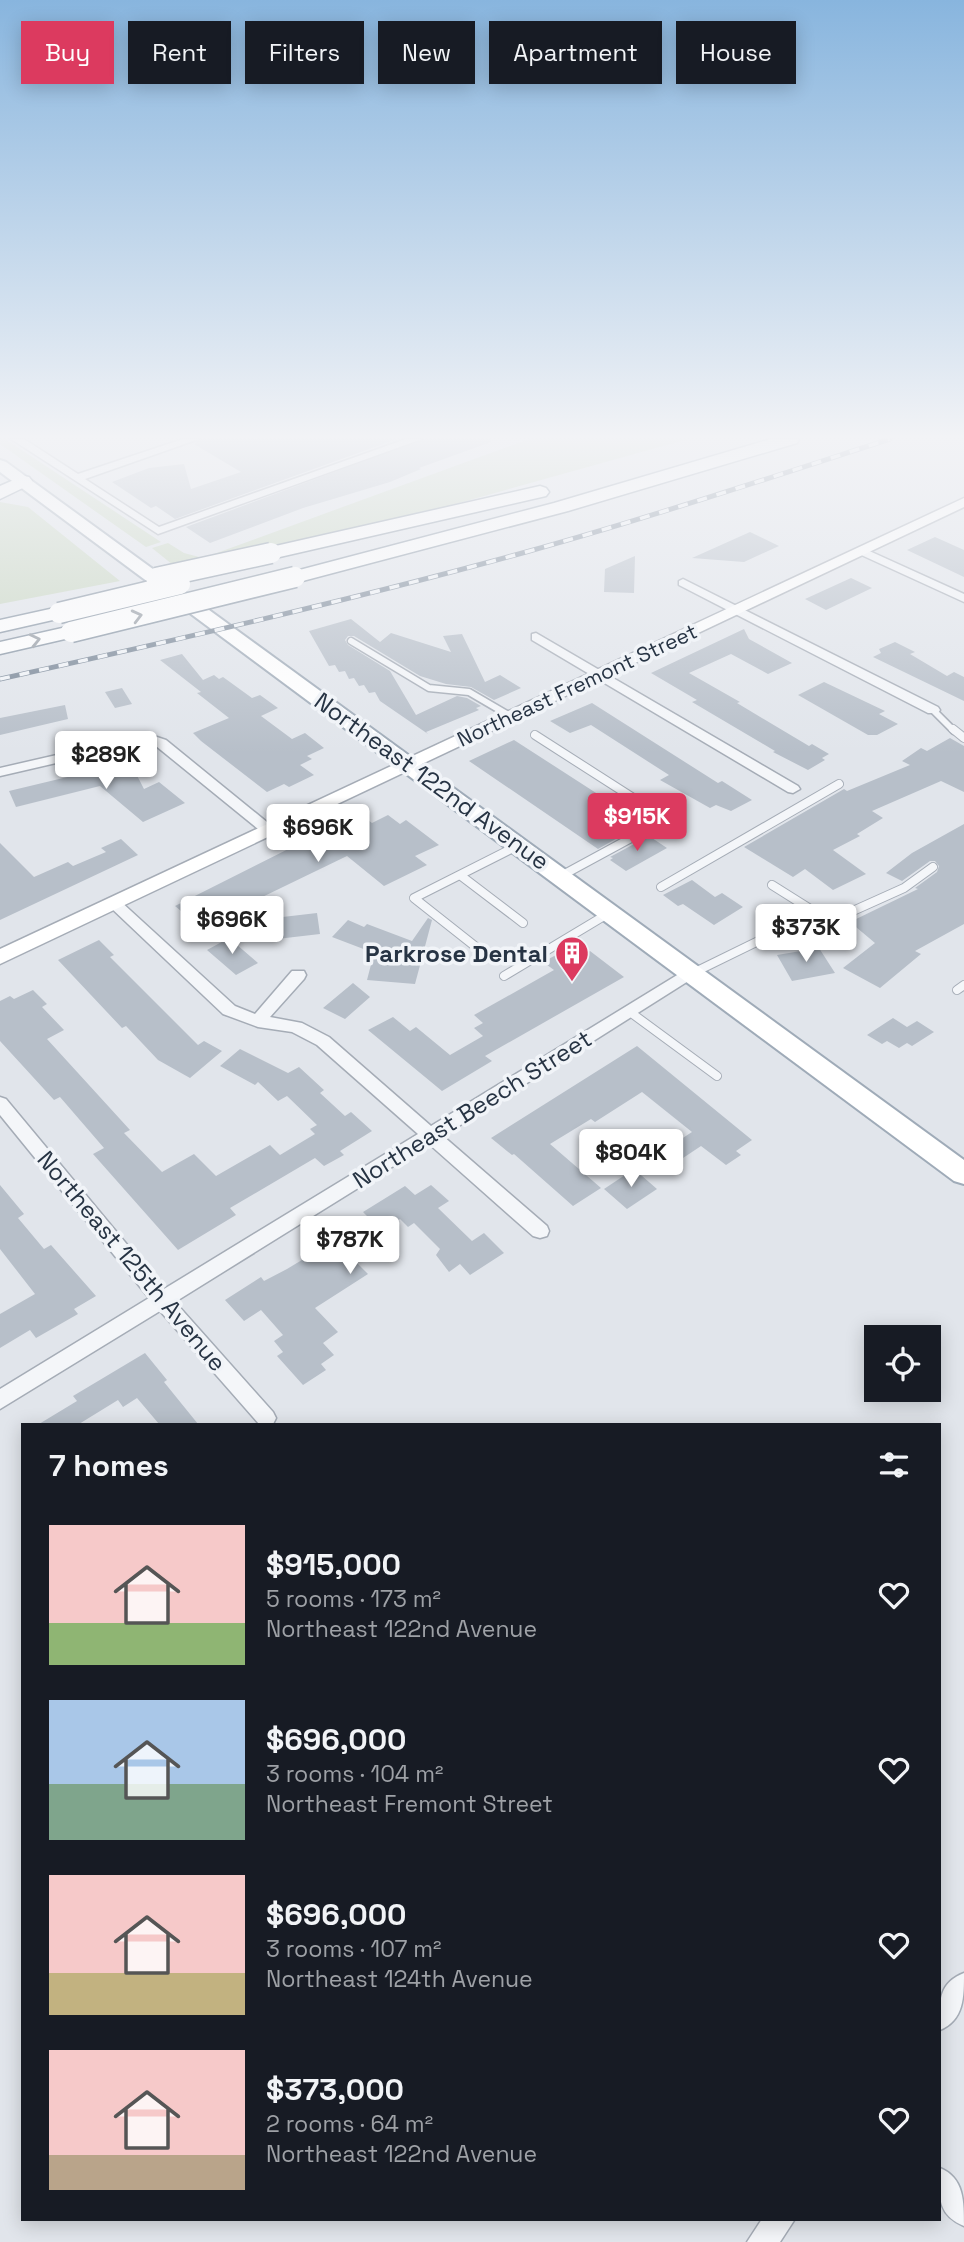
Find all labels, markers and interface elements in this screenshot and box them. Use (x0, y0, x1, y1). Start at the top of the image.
chip: Buy (21, 21, 114, 84)
chip: Rent (128, 21, 231, 84)
chip: Filters (245, 21, 364, 84)
chip: New (378, 21, 475, 84)
chip: Apartment (489, 21, 662, 84)
chip: House (676, 21, 796, 84)
one-way arrow (131, 609, 143, 624)
street label: Northeast Fremont Street (453, 617, 701, 753)
one-way arrow (29, 634, 41, 648)
street label: Northeast 122nd Avenue (308, 685, 556, 877)
pin: $289K (57, 732, 155, 791)
text: $289K (71, 739, 141, 769)
pin: $915K (588, 794, 686, 853)
text: $915K (604, 801, 670, 831)
pin: $696K (269, 804, 367, 864)
text: $696K (283, 812, 353, 842)
pin: $696K (183, 897, 281, 956)
text: $696K (197, 904, 267, 934)
pin: $373K (757, 904, 855, 964)
text: $373K (771, 912, 841, 942)
building icon: Parkrose Dental (553, 934, 591, 983)
place label: Parkrose Dental (365, 938, 548, 969)
street label: Northeast Beech Street (347, 1023, 597, 1195)
pin: $804K (582, 1130, 680, 1189)
text: $804K (595, 1137, 667, 1167)
street label: Northeast 125th Avenue (31, 1144, 233, 1378)
pin: $787K (301, 1216, 399, 1276)
text: $787K (316, 1224, 384, 1254)
map controls (864, 1325, 941, 1402)
button: locate (864, 1325, 941, 1402)
text: 7 homes (49, 1446, 169, 1485)
icon: filters (875, 1446, 913, 1484)
text: $915,000 (266, 1545, 401, 1584)
icon: home (105, 1553, 189, 1637)
icon: heart (875, 1576, 913, 1614)
text: 5 rooms · 173 m² (266, 1584, 441, 1614)
text: Northeast 122nd Avenue (266, 1614, 537, 1644)
text: $696,000 (266, 1720, 407, 1759)
icon: home (105, 1728, 189, 1812)
icon: heart (875, 1751, 913, 1789)
text: 3 rooms · 104 m² (266, 1759, 443, 1789)
text: Northeast Fremont Street (266, 1789, 553, 1819)
text: $696,000 (266, 1895, 407, 1934)
icon: home (105, 1903, 189, 1987)
icon: heart (875, 1926, 913, 1964)
text: 3 rooms · 107 m² (266, 1934, 442, 1964)
text: Northeast 124th Avenue (266, 1964, 533, 1994)
text: $373,000 (266, 2070, 404, 2109)
icon: home (105, 2078, 189, 2162)
icon: heart (875, 2101, 913, 2139)
text: 2 rooms · 64 m² (266, 2109, 433, 2139)
text: Northeast 122nd Avenue (266, 2139, 537, 2169)

